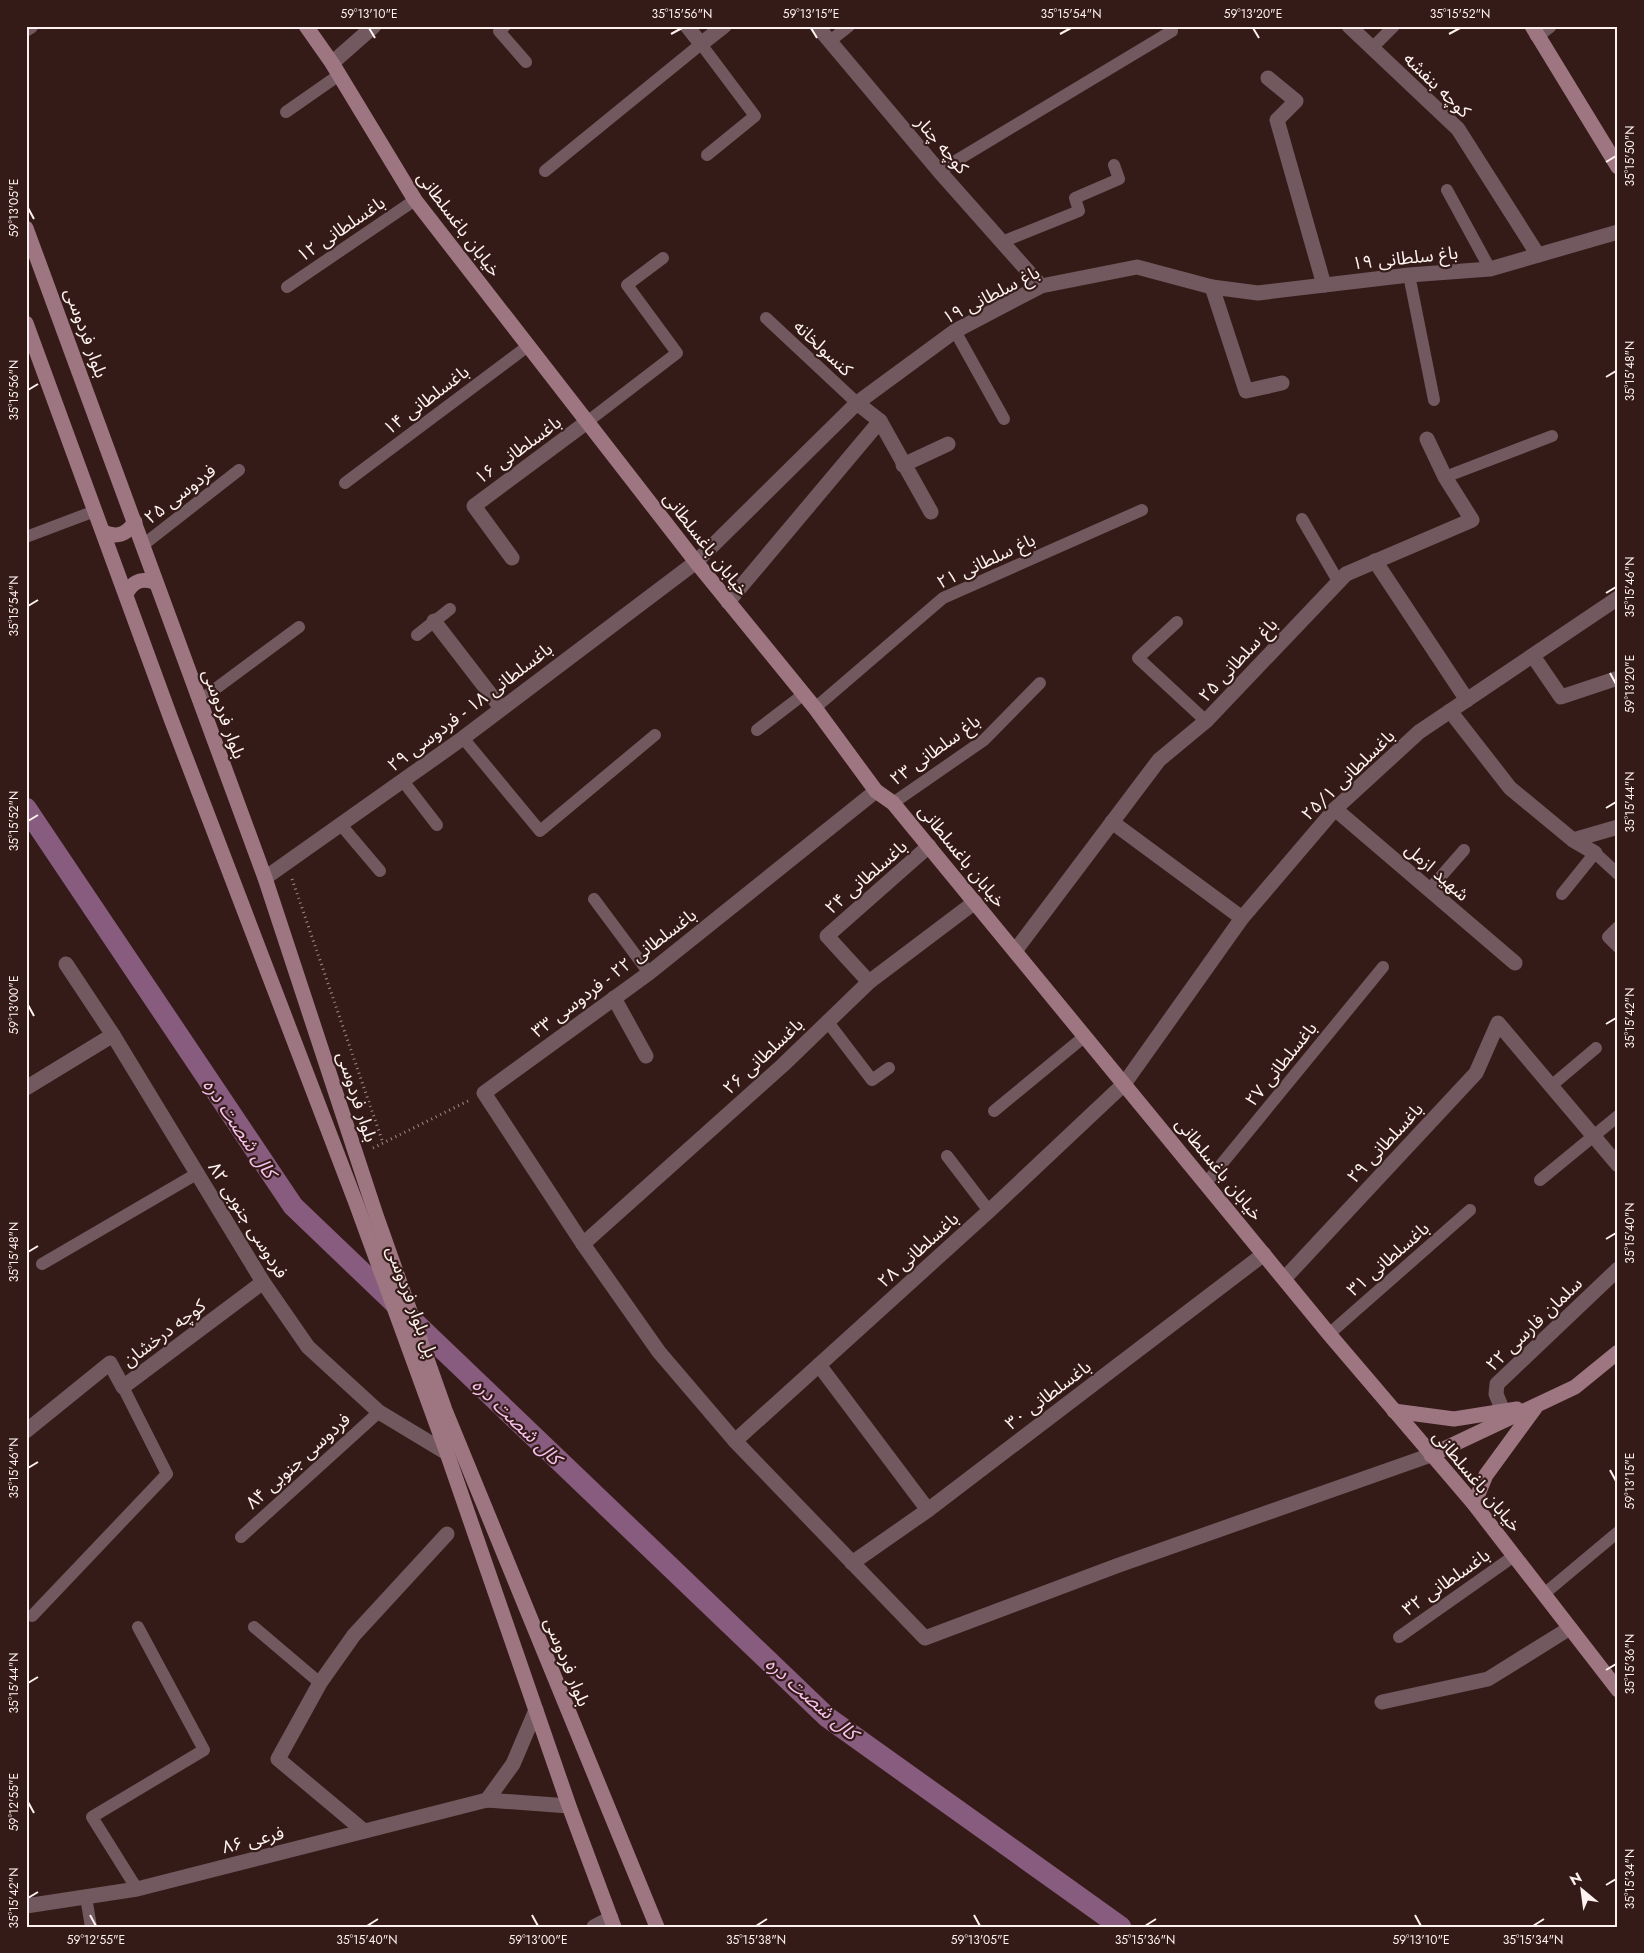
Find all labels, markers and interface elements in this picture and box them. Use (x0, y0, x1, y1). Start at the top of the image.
text: 59°13'10"E (340, 5, 398, 23)
text: 35°15'56"N (652, 5, 712, 23)
text: 59°13'15"E (783, 5, 839, 23)
text: 35°15'54"N (1041, 5, 1101, 23)
text: 59°13'20"E (1224, 5, 1282, 23)
text: 35°15'52"N (1430, 5, 1490, 23)
street label: کوچه بنفشه (1398, 46, 1477, 124)
street label: کوچه چنار (909, 110, 975, 180)
text: 35°15'50"N (1621, 125, 1639, 187)
street label: خیابان باغسلطانی (411, 166, 507, 282)
text: 59°13'05"E (5, 179, 23, 237)
street label: باغسلطانی ۱۲ (291, 190, 391, 268)
street label: باغ سلطانی ۱۹ (1351, 240, 1459, 277)
street label: باغ سلطانی ۱۹ (938, 259, 1045, 332)
street label: بلوار فردوسی (58, 285, 114, 381)
street label: کنسولخانه (788, 314, 859, 383)
text: 35°15'48"N (1621, 341, 1639, 401)
street label: باغسلطانی ۱۴ (377, 359, 475, 441)
text: 35°15'56"N (5, 360, 23, 420)
street label: باغسلطانی ۱۶ (469, 410, 567, 490)
street label: فردوسی ۲۵ (139, 458, 221, 530)
street label: خیابان باغسلطانی (657, 486, 755, 602)
street label: باغ سلطانی ۲۱ (932, 527, 1040, 596)
text: 35°15'46"N (1621, 556, 1639, 618)
text: 35°15'54"N (5, 576, 23, 636)
street label: باغ سلطانی ۲۵ (1192, 612, 1284, 708)
street label: باغسلطانی ۱۸ - فردوسی ۲۹ (382, 636, 558, 778)
text: 59°13'20"E (1621, 655, 1639, 713)
street label: بلوار فردوسی (196, 666, 252, 762)
street label: باغ سلطانی ۲۳ (884, 708, 986, 793)
street label: باغسلطانی ۲۵/۱ (1295, 723, 1401, 827)
text: 35°15'44"N (1621, 771, 1639, 833)
text: 35°15'52"N (5, 791, 23, 851)
street label: خیابان باغسلطانی (912, 799, 1012, 913)
street label: باغسلطانی ۲۴ (819, 834, 913, 920)
street label: شهید ازمل (1399, 837, 1475, 907)
street label: باغسلطانی ۲۲ - فردوسی ۳۳ (526, 902, 702, 1044)
text: 59°13'00"E (5, 976, 23, 1034)
text: 35°15'42"N (1621, 988, 1639, 1048)
street label: باغسلطانی ۲۶ (717, 1012, 809, 1100)
street label: باغسلطانی ۲۷ (1239, 1016, 1323, 1112)
street label: بلوار فردوسی (330, 1048, 384, 1146)
water label: کال شصت دره (196, 1073, 285, 1187)
street label: باغسلطانی ۲۹ (1341, 1097, 1429, 1189)
street label: خیابان باغسلطانی (1169, 1112, 1269, 1226)
street label: فردوسی جنوبی ۸۲ (202, 1157, 294, 1283)
text: 35°15'40"N (1621, 1202, 1639, 1264)
street label: باغسلطانی ۲۸ (871, 1206, 965, 1294)
street label: باغسلطانی ۳۱ (1341, 1216, 1435, 1302)
text: 35°15'48"N (5, 1222, 23, 1282)
street label: پل بلوار فردوسی (380, 1242, 444, 1362)
street label: سلمان فارسی ۲۲ (1480, 1271, 1588, 1377)
street label: کوچه درخشان (117, 1293, 212, 1373)
street label: باغسلطانی ۳۰ (999, 1354, 1097, 1436)
water label: کال شصت دره (466, 1372, 570, 1474)
street label: فردوسی جنوبی ۸۴ (240, 1407, 356, 1515)
street label: خیابان باغسلطانی (1426, 1424, 1528, 1538)
text: 35°15'46"N (5, 1437, 23, 1499)
text: 59°13'15"E (1621, 1453, 1639, 1509)
street label: باغسلطانی ۳۲ (1397, 1542, 1495, 1622)
street label: بلوار فردوسی (537, 1614, 597, 1710)
text: 35°15'36"N (1621, 1634, 1639, 1694)
water label: کال شصت دره (760, 1651, 867, 1749)
text: 35°15'44"N (5, 1652, 23, 1714)
text: 59°12'55"E (5, 1773, 23, 1831)
street label: فرعی ۸۶ (219, 1820, 287, 1860)
text: 35°15'34"N (1621, 1849, 1639, 1909)
north arrow (1556, 1866, 1606, 1916)
text: N (1566, 1867, 1585, 1890)
text: 35°15'42"N (5, 1868, 23, 1928)
text: 59°12'55"E (67, 1931, 125, 1949)
text: 35°15'40"N (336, 1931, 398, 1949)
text: 59°13'00"E (509, 1931, 567, 1949)
text: 35°15'38"N (726, 1931, 786, 1949)
text: 59°13'05"E (951, 1931, 1009, 1949)
text: 35°15'36"N (1115, 1931, 1175, 1949)
text: 59°13'10"E (1392, 1931, 1450, 1949)
text: 35°15'34"N (1503, 1931, 1563, 1949)

